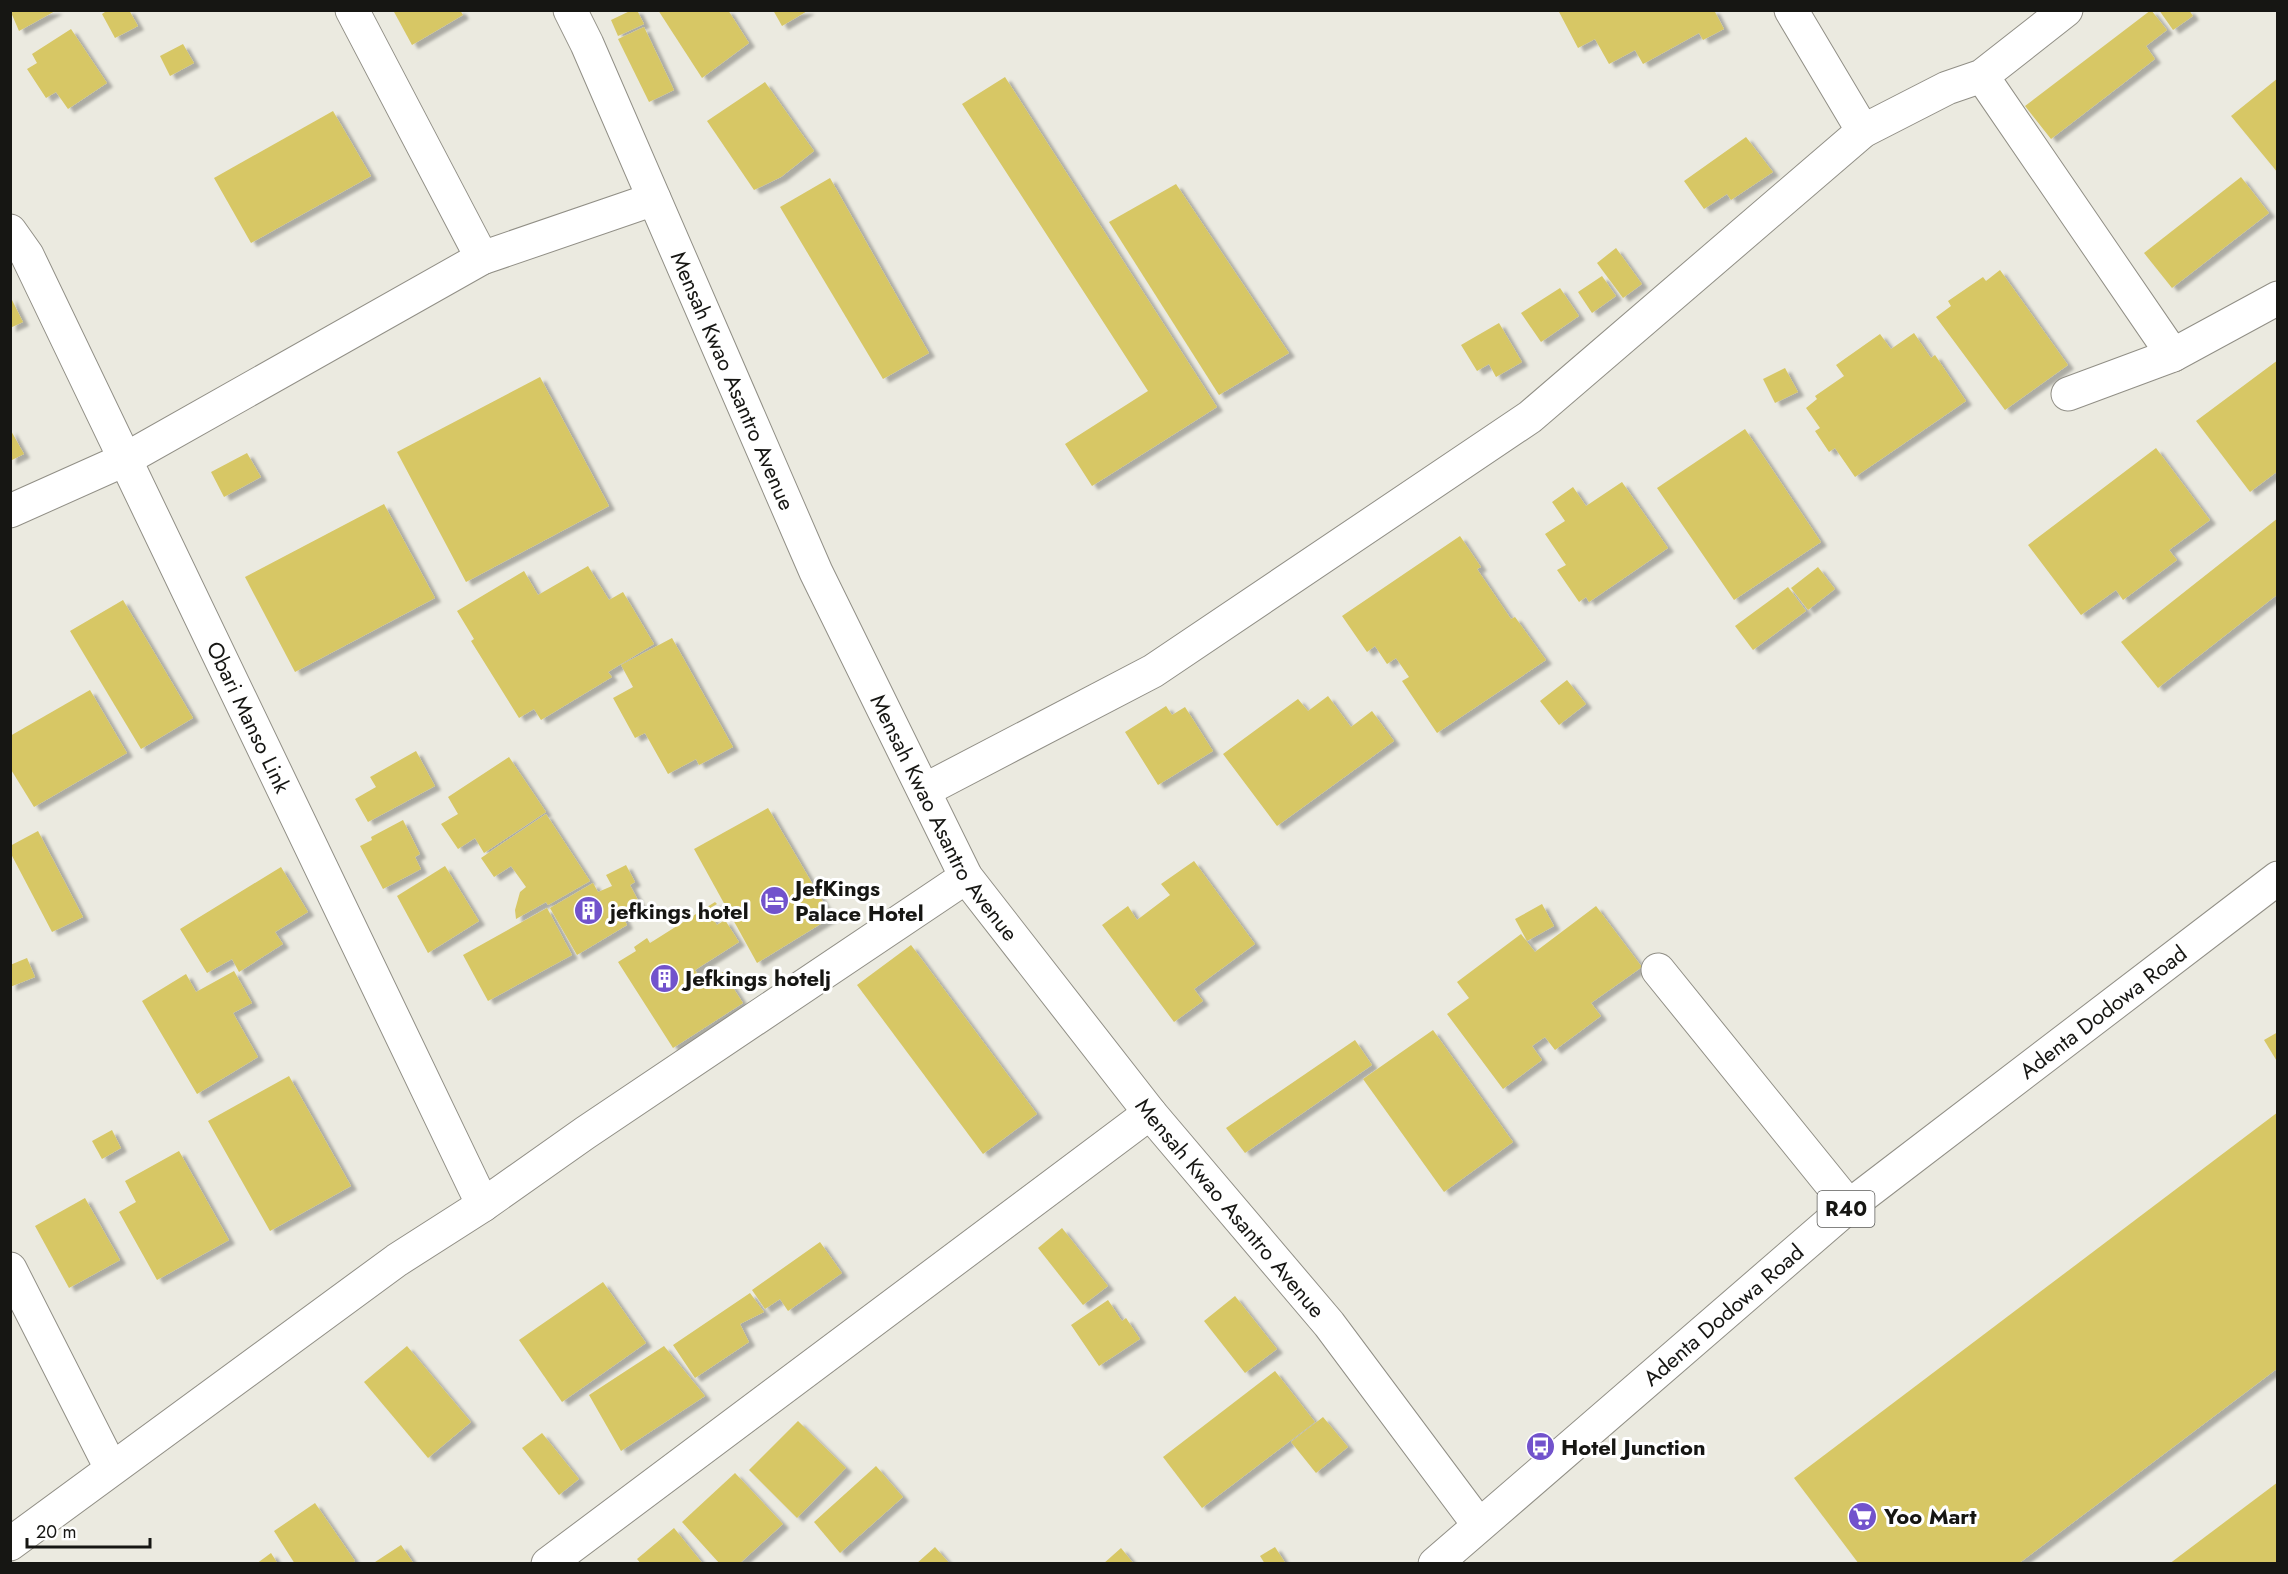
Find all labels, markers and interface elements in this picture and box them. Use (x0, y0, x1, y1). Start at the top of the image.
street label: Mensah Kwao Asantro Avenue (663, 246, 803, 515)
street label: Obari Manso Link (199, 636, 299, 799)
street label: Mensah Kwao Asantro Avenue (862, 689, 1026, 948)
place label: JefKings Palace Hotel (791, 872, 924, 929)
hotel icon: JefKings Palace Hotel (758, 885, 790, 917)
building icon: jefkings hotel (573, 895, 605, 927)
place label: jefkings hotel (607, 895, 749, 927)
street label: Adenta Dodowa Road (2012, 937, 2193, 1086)
building icon: Jefkings hotelj (648, 962, 680, 994)
place label: Jefkings hotelj (681, 962, 831, 994)
street label: Mensah Kwao Asantro Avenue (1128, 1091, 1333, 1325)
road number: R40 (1818, 1191, 1874, 1227)
street label: Adenta Dodowa Road (1636, 1236, 1811, 1393)
bus stop icon: Hotel Junction (1524, 1431, 1556, 1463)
place label: Hotel Junction (1561, 1431, 1706, 1463)
supermarket icon: Yoo Mart (1847, 1500, 1879, 1532)
place label: Yoo Mart (1883, 1500, 1976, 1532)
scale bar (27, 1511, 150, 1549)
text: 20 m (36, 1519, 76, 1545)

